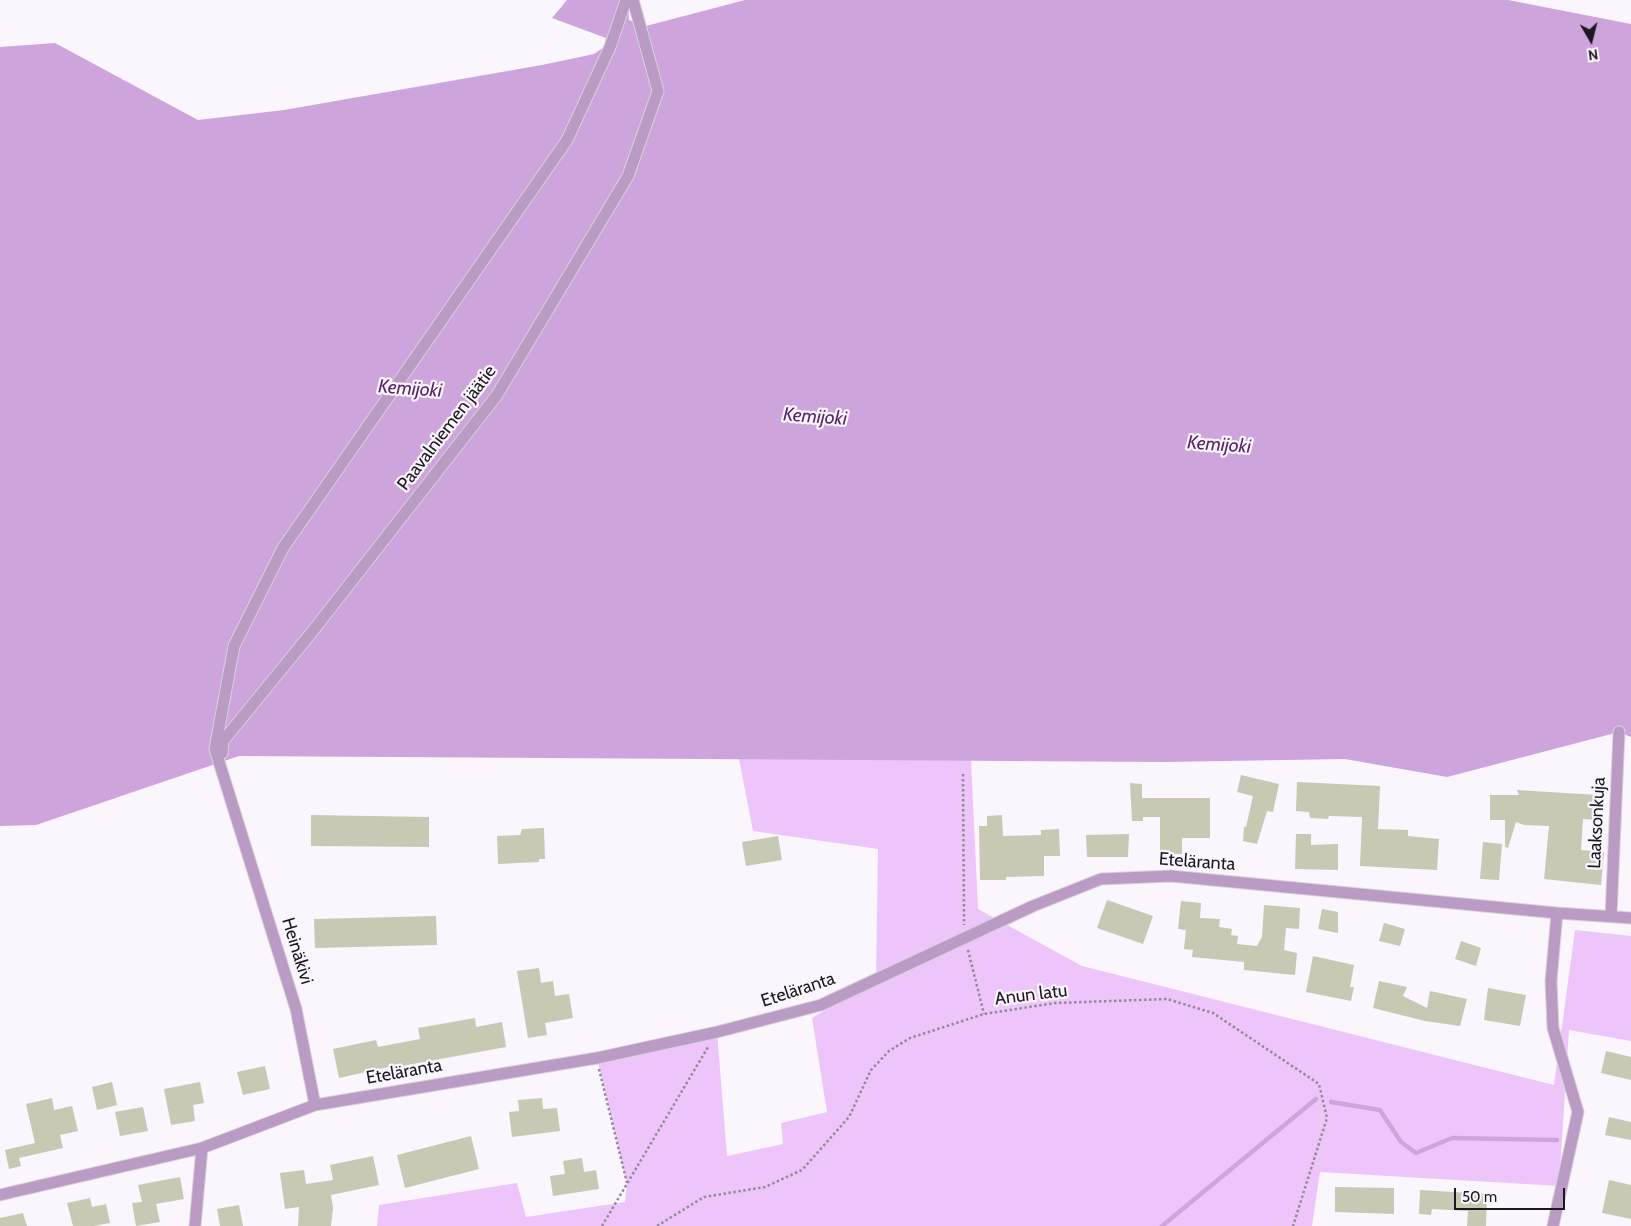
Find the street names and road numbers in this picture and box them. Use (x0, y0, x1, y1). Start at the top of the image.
street label: Paavalniemen jäätie (393, 361, 501, 495)
street label: Laaksonkuja (1584, 777, 1610, 869)
street label: Eteläranta (1158, 849, 1236, 875)
street label: Heinäkivi (277, 915, 317, 987)
street label: Eteläranta (758, 968, 838, 1012)
street label: Anun latu (994, 980, 1068, 1010)
street label: Eteläranta (364, 1055, 444, 1089)

